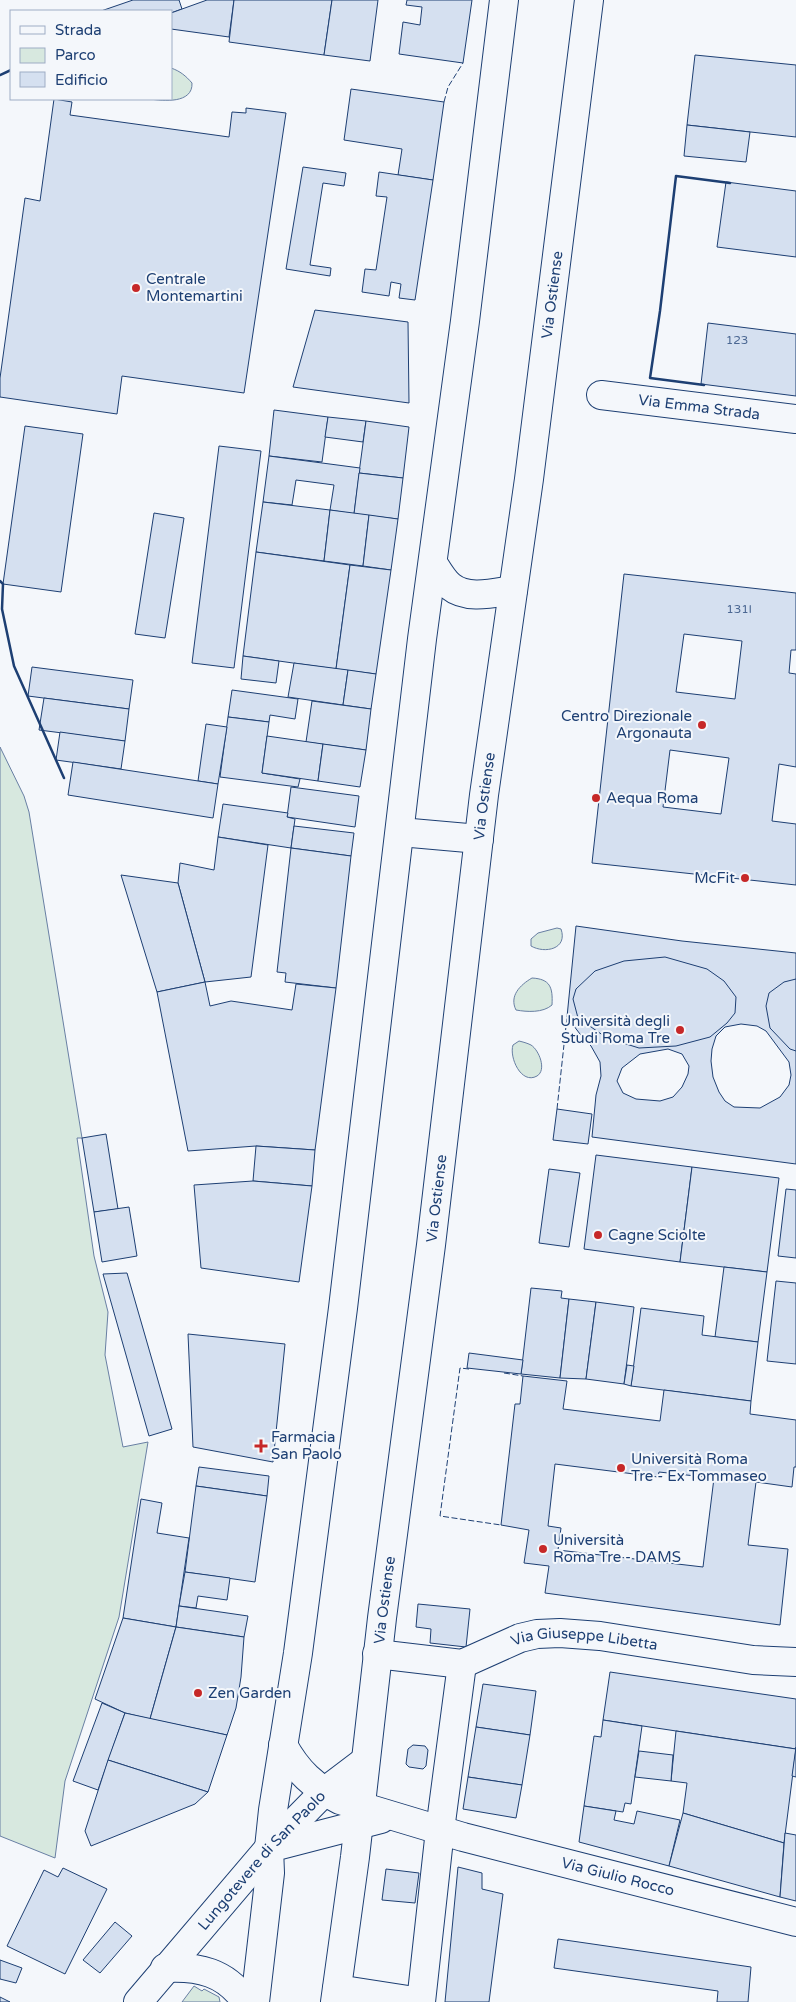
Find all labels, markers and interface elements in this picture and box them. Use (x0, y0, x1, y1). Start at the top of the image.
legend (10, 10, 172, 100)
text: Strada (55, 21, 102, 39)
text: Parco (55, 46, 96, 64)
text: Edificio (55, 71, 108, 89)
street label: Via Ostiense (538, 250, 566, 340)
place label: Centrale Montemartini (146, 270, 243, 305)
marker: Centrale Montemartini (130, 282, 142, 294)
house number: 123 (726, 333, 748, 347)
street label: Via Emma Strada (637, 391, 761, 424)
house number: 131l (726, 602, 752, 616)
place label: Centro Direzionale Argonauta (561, 707, 692, 742)
marker: Centro Direzionale Argonauta (696, 719, 708, 731)
street label: Via Ostiense (470, 751, 499, 841)
place label: Aequa Roma (606, 789, 698, 807)
marker: Aequa Roma (590, 792, 602, 804)
place label: McFit (694, 869, 735, 887)
marker: McFit (739, 872, 751, 884)
place label: Università degli Studi Roma Tre (560, 1012, 670, 1047)
marker: Università degli Studi Roma Tre (674, 1024, 686, 1036)
street label: Via Ostiense (422, 1153, 451, 1243)
place label: Cagne Sciolte (608, 1226, 706, 1244)
marker: Cagne Sciolte (592, 1229, 604, 1241)
place label: Farmacia San Paolo (271, 1428, 342, 1463)
marker: Farmacia San Paolo (255, 1440, 267, 1452)
place label: Università Roma Tre - Ex Tommaseo (631, 1450, 767, 1485)
marker: Università Roma Tre - Ex Tommaseo (615, 1462, 627, 1474)
place label: Università Roma Tre - DAMS (553, 1531, 681, 1566)
marker: Università Roma Tre - DAMS (537, 1543, 549, 1555)
street label: Via Ostiense (370, 1555, 399, 1645)
street label: Via Giuseppe Libetta (508, 1624, 659, 1654)
place label: Zen Garden (208, 1684, 292, 1702)
marker: Zen Garden (192, 1687, 204, 1699)
street label: Lungotevere di San Paolo (194, 1787, 329, 1934)
street label: Via Giulio Rocco (560, 1854, 676, 1900)

